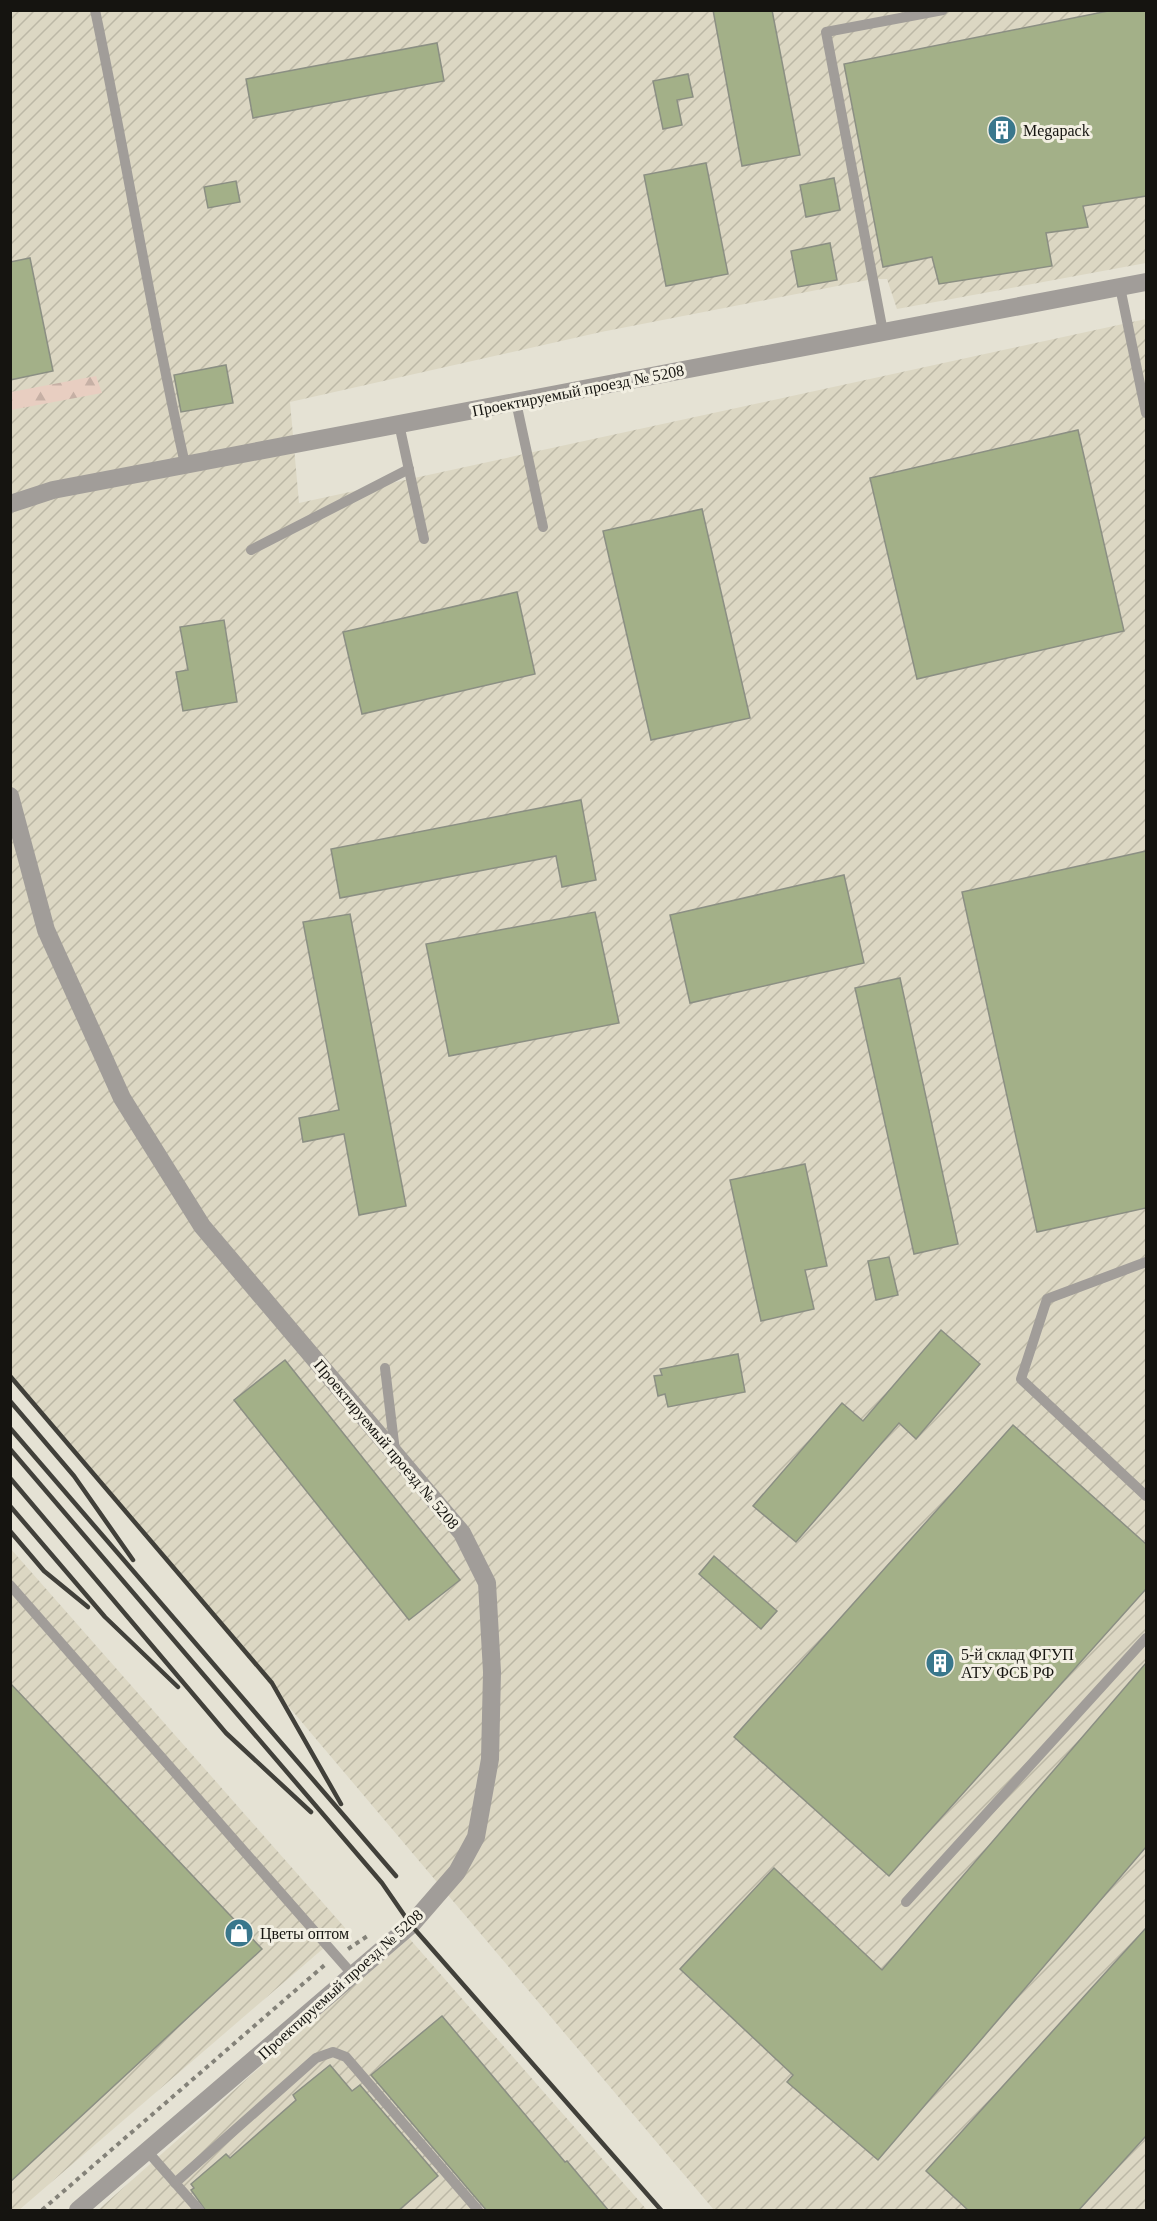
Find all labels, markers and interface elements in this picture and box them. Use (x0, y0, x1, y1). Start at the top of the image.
building icon: Megapack (986, 114, 1018, 146)
place label: Megapack (1023, 122, 1090, 140)
street label: Проектируемый проезд № 5208 (471, 362, 686, 420)
street label: Проектируемый проезд № 5208 (310, 1356, 462, 1533)
place label: 5-й склад ФГУП АТУ ФСБ РФ (961, 1646, 1074, 1681)
building icon: 5-й склад ФГУП АТУ ФСБ РФ (924, 1647, 956, 1679)
street label: Проектируемый проезд № 5208 (255, 1906, 427, 2064)
shop icon: Цветы оптом (223, 1917, 255, 1949)
place label: Цветы оптом (260, 1925, 349, 1943)

